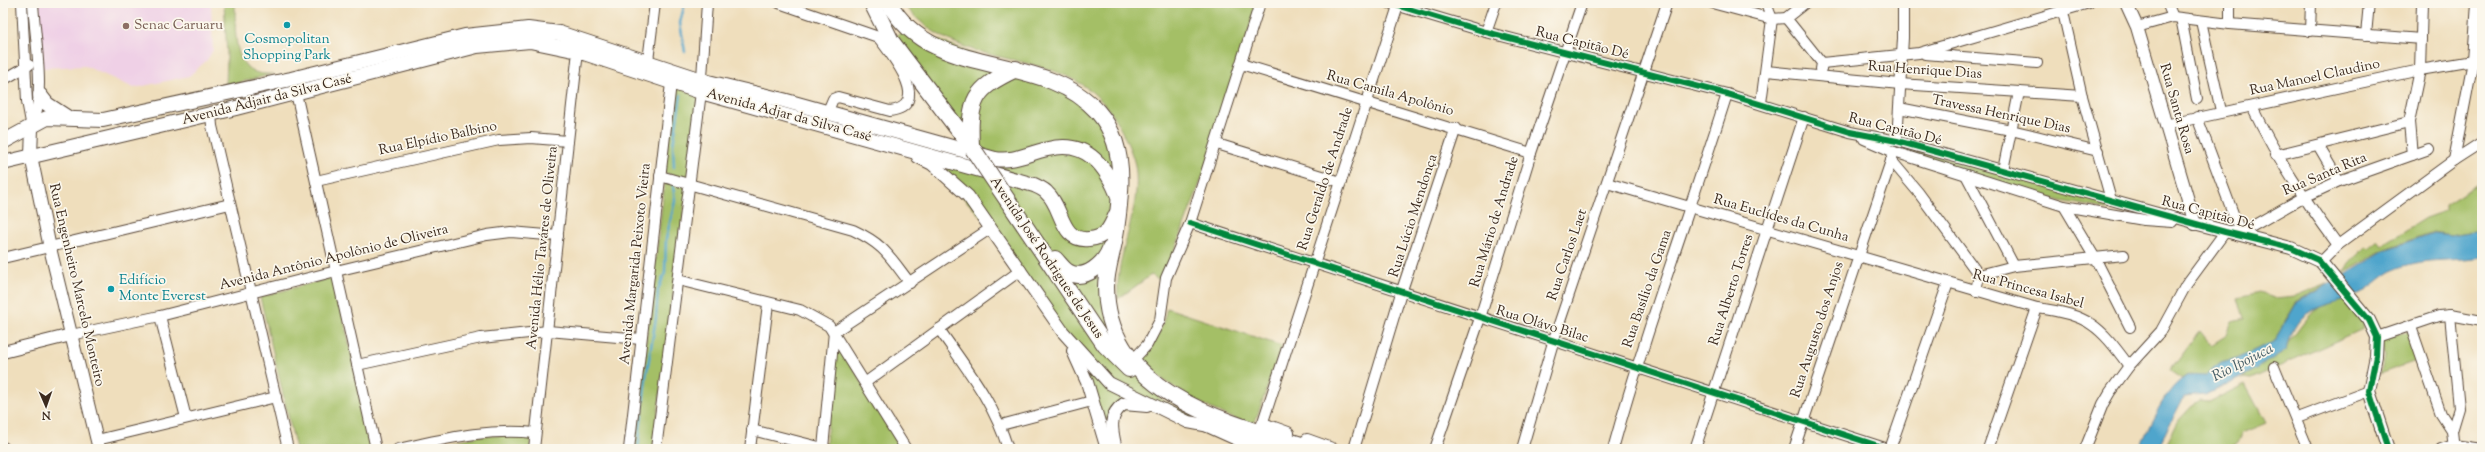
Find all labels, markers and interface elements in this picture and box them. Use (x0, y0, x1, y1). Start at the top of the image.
place label: Senac Caruaru (134, 16, 223, 36)
marker: Cosmopolitan Shopping Park (282, 20, 292, 30)
marker: Senac Caruaru (121, 21, 131, 31)
street label: Rua Capitão Dé (1533, 23, 1631, 65)
place label: Cosmopolitan Shopping Park (243, 30, 331, 66)
street label: Rua Manoel Claudino (2248, 54, 2382, 102)
street label: Rua Henrique Dias (1867, 57, 1983, 85)
street label: Rua Santa Rosa (2153, 61, 2199, 157)
street label: Rua Camila Apolônio (1324, 66, 1456, 122)
street label: Avenida Adjair da Silva Casé (180, 69, 354, 131)
street label: Avenida Adjar da Silva Casé (704, 84, 874, 148)
street label: Travessa Henrique Dias (1930, 91, 2072, 139)
street label: Rua Geraldo de Andrade (1293, 105, 1359, 253)
street label: Rua Capitão Dé (1846, 109, 1944, 151)
street label: Rua Elpídio Balbino (377, 117, 499, 161)
street label: Avenida Hélio Taváres de Oliveira (522, 145, 564, 351)
street label: Rua Santa Rita (2280, 148, 2371, 202)
street label: Rua Lúcio Mendonça (1385, 151, 1443, 280)
street label: Rua Mário de Andrade (1465, 154, 1525, 290)
street label: Avenida Margarida Peixoto Vieira (615, 162, 657, 366)
street label: Avenida José Rodrigues de Jesus (984, 173, 1108, 343)
street label: Rua Engenheiro Marcelo Monteiro (43, 181, 109, 389)
street label: Rua Euclídes da Cunha (1711, 190, 1852, 248)
street label: Rua Capitão Dé (2159, 192, 2257, 236)
street label: Rua Carlos Laet (1543, 206, 1593, 303)
street label: Avenida Antônio Apolônio de Oliveira (217, 220, 451, 296)
street label: Rua Basílio da Gama (1618, 227, 1678, 351)
street label: Rua Alberto Torres (1705, 232, 1759, 348)
street label: Rua Augusto dos Anjos (1787, 259, 1849, 401)
street label: Rua Princesa Isabel (1970, 266, 2086, 314)
place label: Edifício Monte Everest (119, 271, 206, 307)
marker: Edifício Monte Everest (106, 284, 116, 294)
street label: Rua Olávo Bilac (1493, 301, 1591, 349)
water label: Rio Ipojuca (2209, 338, 2278, 387)
north arrow (26, 386, 66, 426)
text: N (41, 407, 52, 423)

